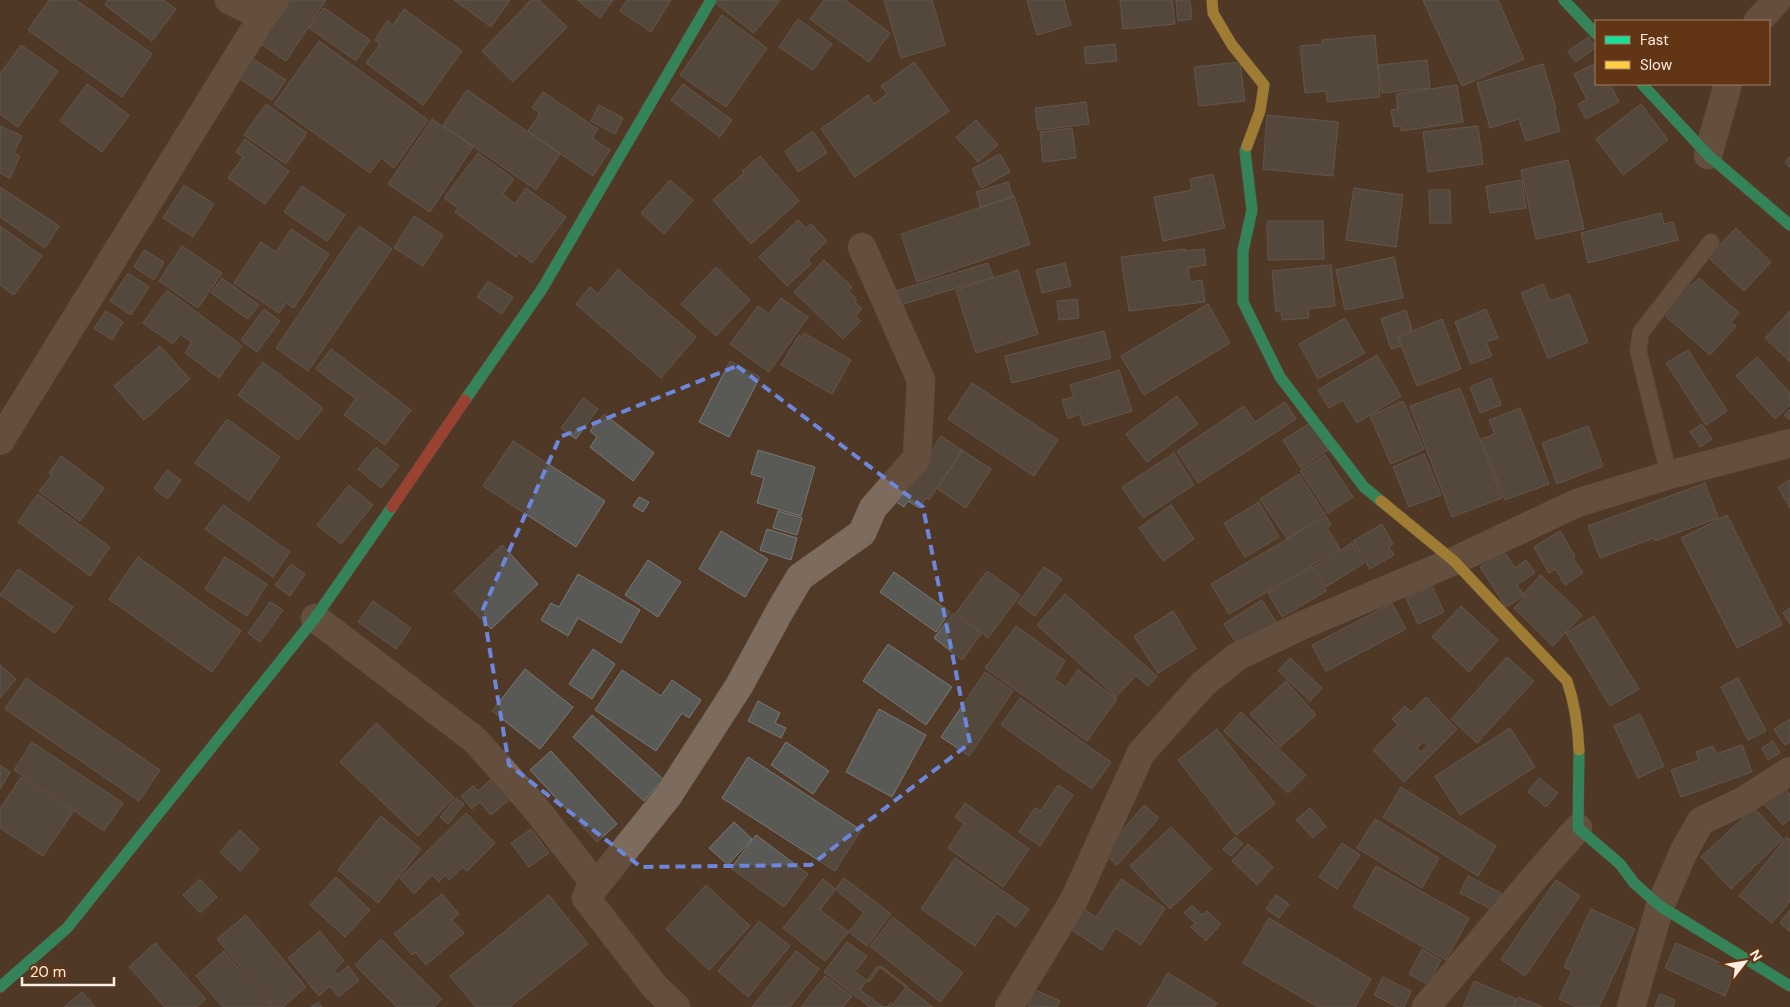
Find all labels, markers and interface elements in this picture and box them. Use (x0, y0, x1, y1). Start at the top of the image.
legend (1595, 20, 1770, 85)
text: Fast (1640, 30, 1669, 50)
text: Slow (1640, 55, 1673, 75)
north arrow (1720, 937, 1770, 987)
text: N (1746, 946, 1766, 964)
scale bar (22, 954, 115, 986)
text: 20 m (30, 962, 66, 982)

